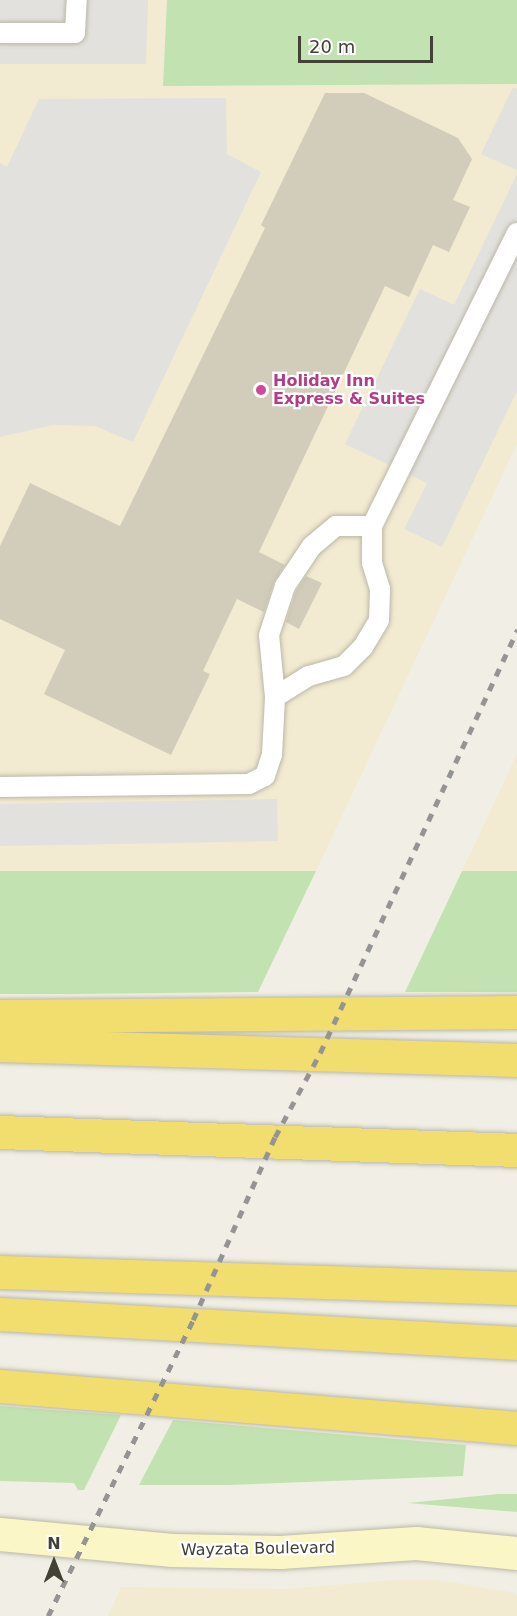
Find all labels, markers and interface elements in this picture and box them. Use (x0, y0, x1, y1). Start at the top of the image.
scale bar (301, 24, 436, 62)
text: 20 m (309, 36, 355, 57)
place label: Holiday Inn Express & Suites (273, 371, 425, 409)
marker: Holiday Inn Express & Suites (254, 383, 268, 397)
north arrow (24, 1532, 84, 1592)
text: N (47, 1534, 61, 1553)
street label: Wayzata Boulevard (181, 1538, 335, 1560)

